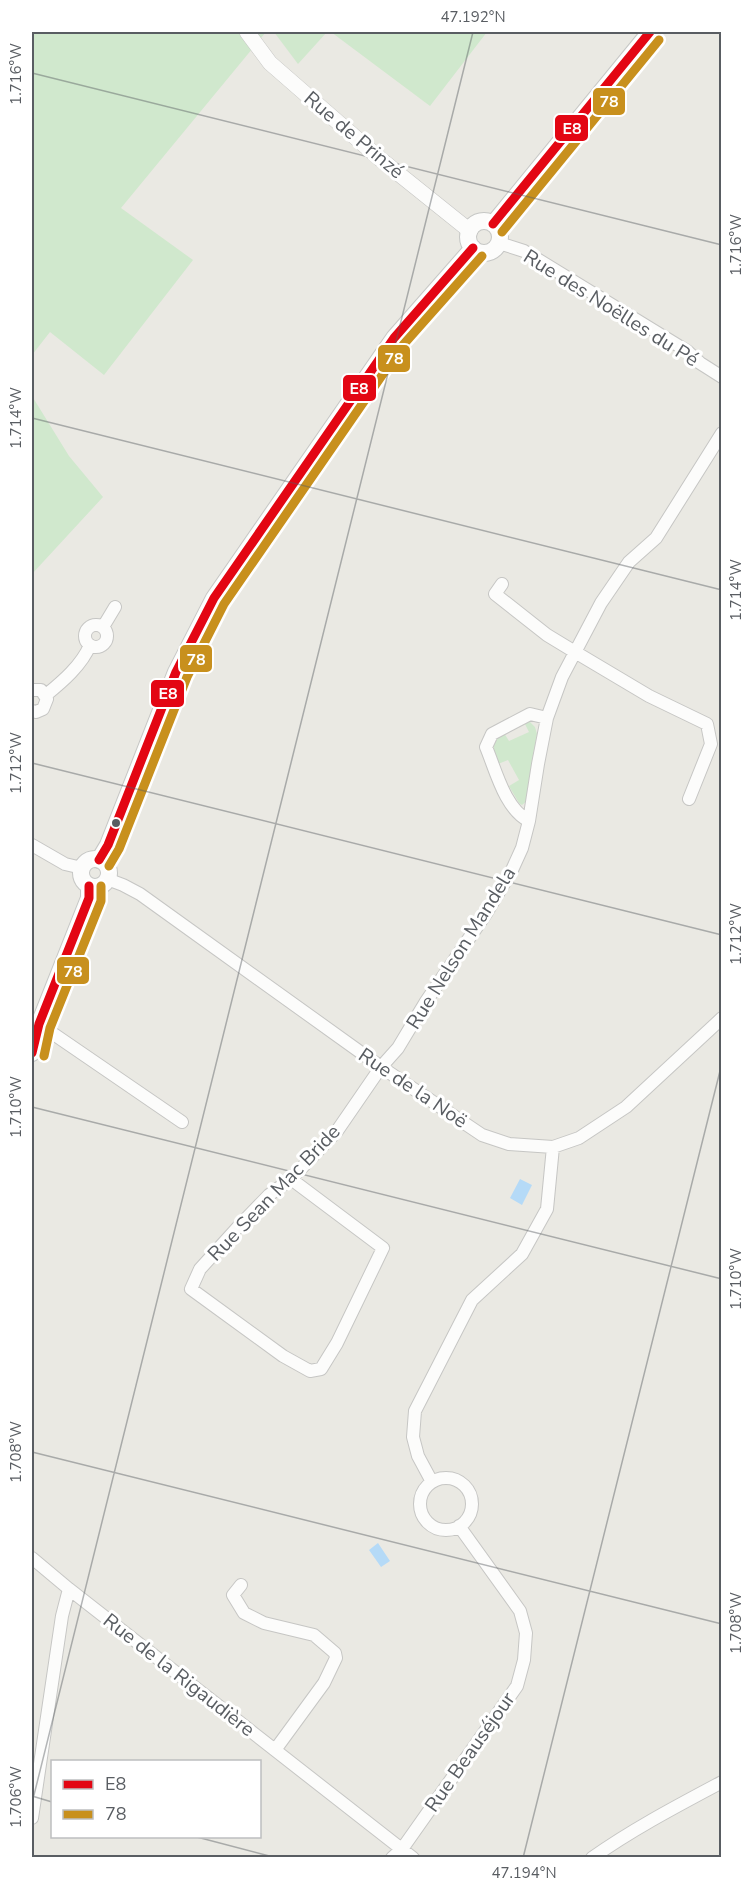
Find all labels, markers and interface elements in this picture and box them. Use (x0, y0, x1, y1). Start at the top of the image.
text: 47.192°N (440, 7, 506, 27)
text: 1.716°W (6, 43, 26, 105)
street label: Rue de Prinzé (298, 85, 410, 185)
line badge: 78 (592, 87, 626, 116)
text: 78 (599, 91, 619, 113)
line badge: E8 (554, 114, 589, 142)
text: E8 (562, 118, 582, 140)
text: 1.716°W (726, 214, 746, 276)
street label: Rue des Noëlles du Pé (518, 243, 704, 373)
line badge: 78 (377, 344, 411, 373)
text: 78 (384, 348, 404, 370)
line badge: E8 (342, 374, 377, 402)
text: E8 (349, 378, 369, 400)
text: 1.714°W (6, 387, 26, 449)
text: 1.714°W (726, 559, 746, 621)
line badge: 78 (179, 644, 213, 673)
text: 78 (186, 649, 206, 671)
line badge: E8 (150, 679, 185, 708)
text: E8 (158, 683, 178, 705)
text: 1.712°W (6, 732, 26, 794)
unlabelled marker (110, 817, 122, 829)
street label: Rue Nelson Mandela (400, 862, 522, 1034)
text: 1.712°W (726, 903, 746, 965)
line badge: 78 (56, 956, 90, 985)
text: 78 (63, 961, 83, 983)
street label: Rue de la Noë (353, 1042, 473, 1134)
text: 1.710°W (6, 1076, 26, 1138)
street label: Rue Sean Mac Bride (202, 1119, 346, 1267)
text: 1.710°W (726, 1248, 746, 1310)
text: 1.708°W (6, 1421, 26, 1483)
text: 1.708°W (726, 1592, 746, 1654)
street label: Rue de la Rigaudière (98, 1607, 260, 1743)
street label: Rue Beauséjour (419, 1687, 521, 1817)
legend (51, 1760, 261, 1838)
text: 1.706°W (6, 1766, 26, 1828)
text: E8 (105, 1772, 126, 1796)
text: 78 (105, 1802, 127, 1826)
text: 47.194°N (491, 1863, 557, 1883)

